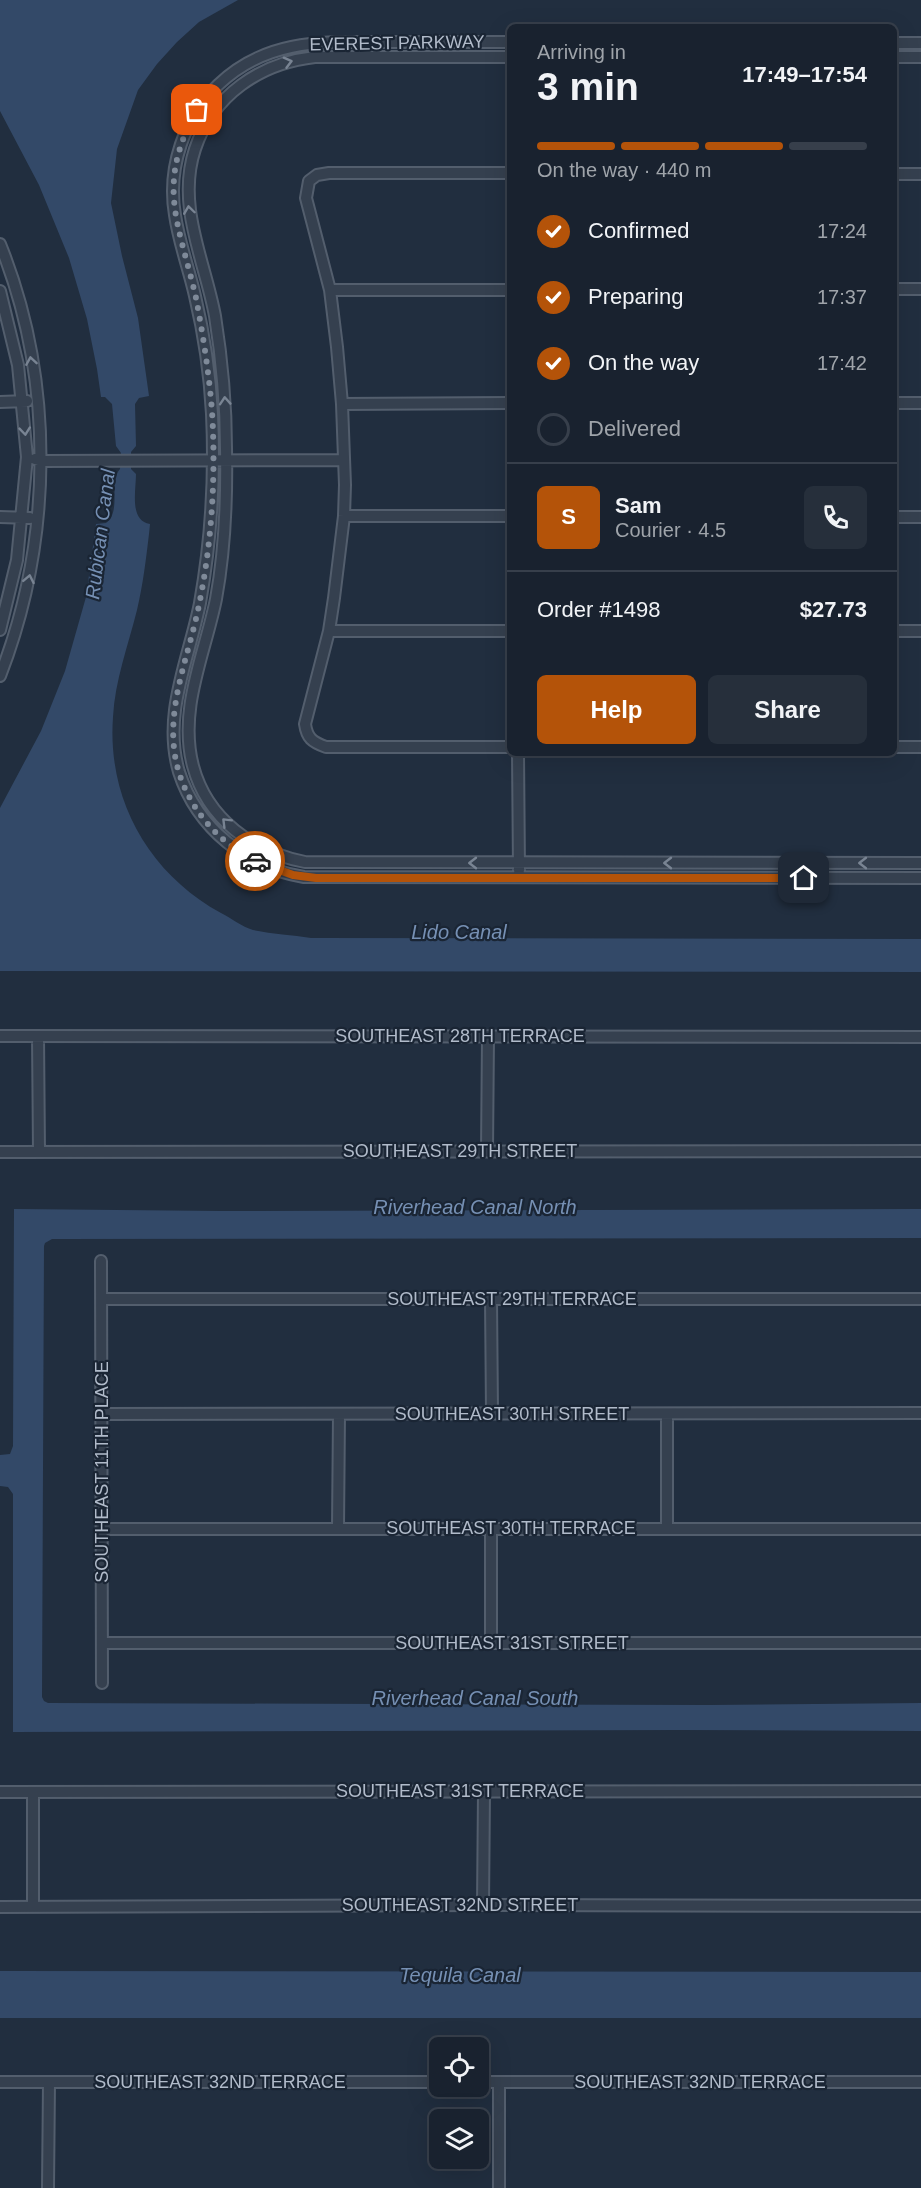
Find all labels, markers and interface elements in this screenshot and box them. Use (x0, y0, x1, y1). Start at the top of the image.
street label: EVEREST PARKWAY (309, 31, 485, 55)
text: Arriving in (537, 41, 626, 63)
one-way arrow (282, 57, 293, 69)
text: 17:49–17:54 (742, 62, 867, 87)
text: 3 min (537, 65, 639, 108)
pin (171, 84, 222, 135)
icon: bag (180, 93, 213, 126)
text: On the way · 440 m (537, 159, 712, 181)
one-way arrow (184, 205, 196, 214)
icon: check (537, 215, 570, 248)
text: Confirmed (588, 218, 689, 243)
text: 17:24 (817, 220, 867, 242)
icon: check (537, 281, 570, 314)
text: Preparing (588, 284, 683, 309)
text: 17:37 (817, 286, 867, 308)
icon: check (537, 347, 570, 380)
text: On the way (588, 350, 699, 375)
text: 17:42 (817, 352, 867, 374)
one-way arrow (26, 356, 38, 365)
one-way arrow (219, 397, 232, 406)
text: Delivered (588, 416, 681, 441)
one-way arrow (18, 427, 31, 436)
water label: Rubican Canal (81, 467, 119, 600)
button: phone (804, 486, 867, 549)
text: Sam (615, 493, 661, 518)
text: S (561, 504, 576, 529)
text: Courier · 4.5 (615, 519, 726, 541)
one-way arrow (22, 574, 35, 584)
text: Order #1498 (537, 597, 661, 622)
text: $27.73 (800, 597, 867, 622)
button: Help (537, 675, 696, 744)
button: Share (708, 675, 867, 744)
one-way arrow (222, 818, 233, 829)
courier (225, 831, 285, 891)
icon: car (239, 845, 272, 878)
pin (778, 852, 829, 903)
one-way arrow (468, 857, 477, 869)
one-way arrow (663, 857, 672, 869)
one-way arrow (858, 857, 867, 869)
icon: home (787, 861, 820, 894)
water label: Lido Canal (411, 921, 507, 943)
street label: SOUTHEAST 28TH TERRACE (335, 1026, 585, 1046)
street label: SOUTHEAST 29TH STREET (343, 1141, 577, 1161)
water label: Riverhead Canal North (373, 1196, 577, 1218)
street label: SOUTHEAST 29TH TERRACE (387, 1289, 637, 1309)
street label: SOUTHEAST 11TH PLACE (92, 1361, 112, 1583)
street label: SOUTHEAST 30TH STREET (395, 1404, 629, 1424)
street label: SOUTHEAST 30TH TERRACE (386, 1518, 636, 1538)
street label: SOUTHEAST 31ST STREET (395, 1633, 629, 1653)
water label: Riverhead Canal South (372, 1687, 578, 1709)
street label: SOUTHEAST 31ST TERRACE (336, 1781, 584, 1801)
street label: SOUTHEAST 32ND STREET (342, 1895, 578, 1915)
water label: Tequila Canal (399, 1964, 521, 1986)
map controls (429, 2037, 489, 2169)
button: locate (429, 2037, 489, 2097)
street label: SOUTHEAST 32ND TERRACE (94, 2072, 346, 2092)
street label: SOUTHEAST 32ND TERRACE (574, 2072, 826, 2092)
button: layers (429, 2109, 489, 2169)

